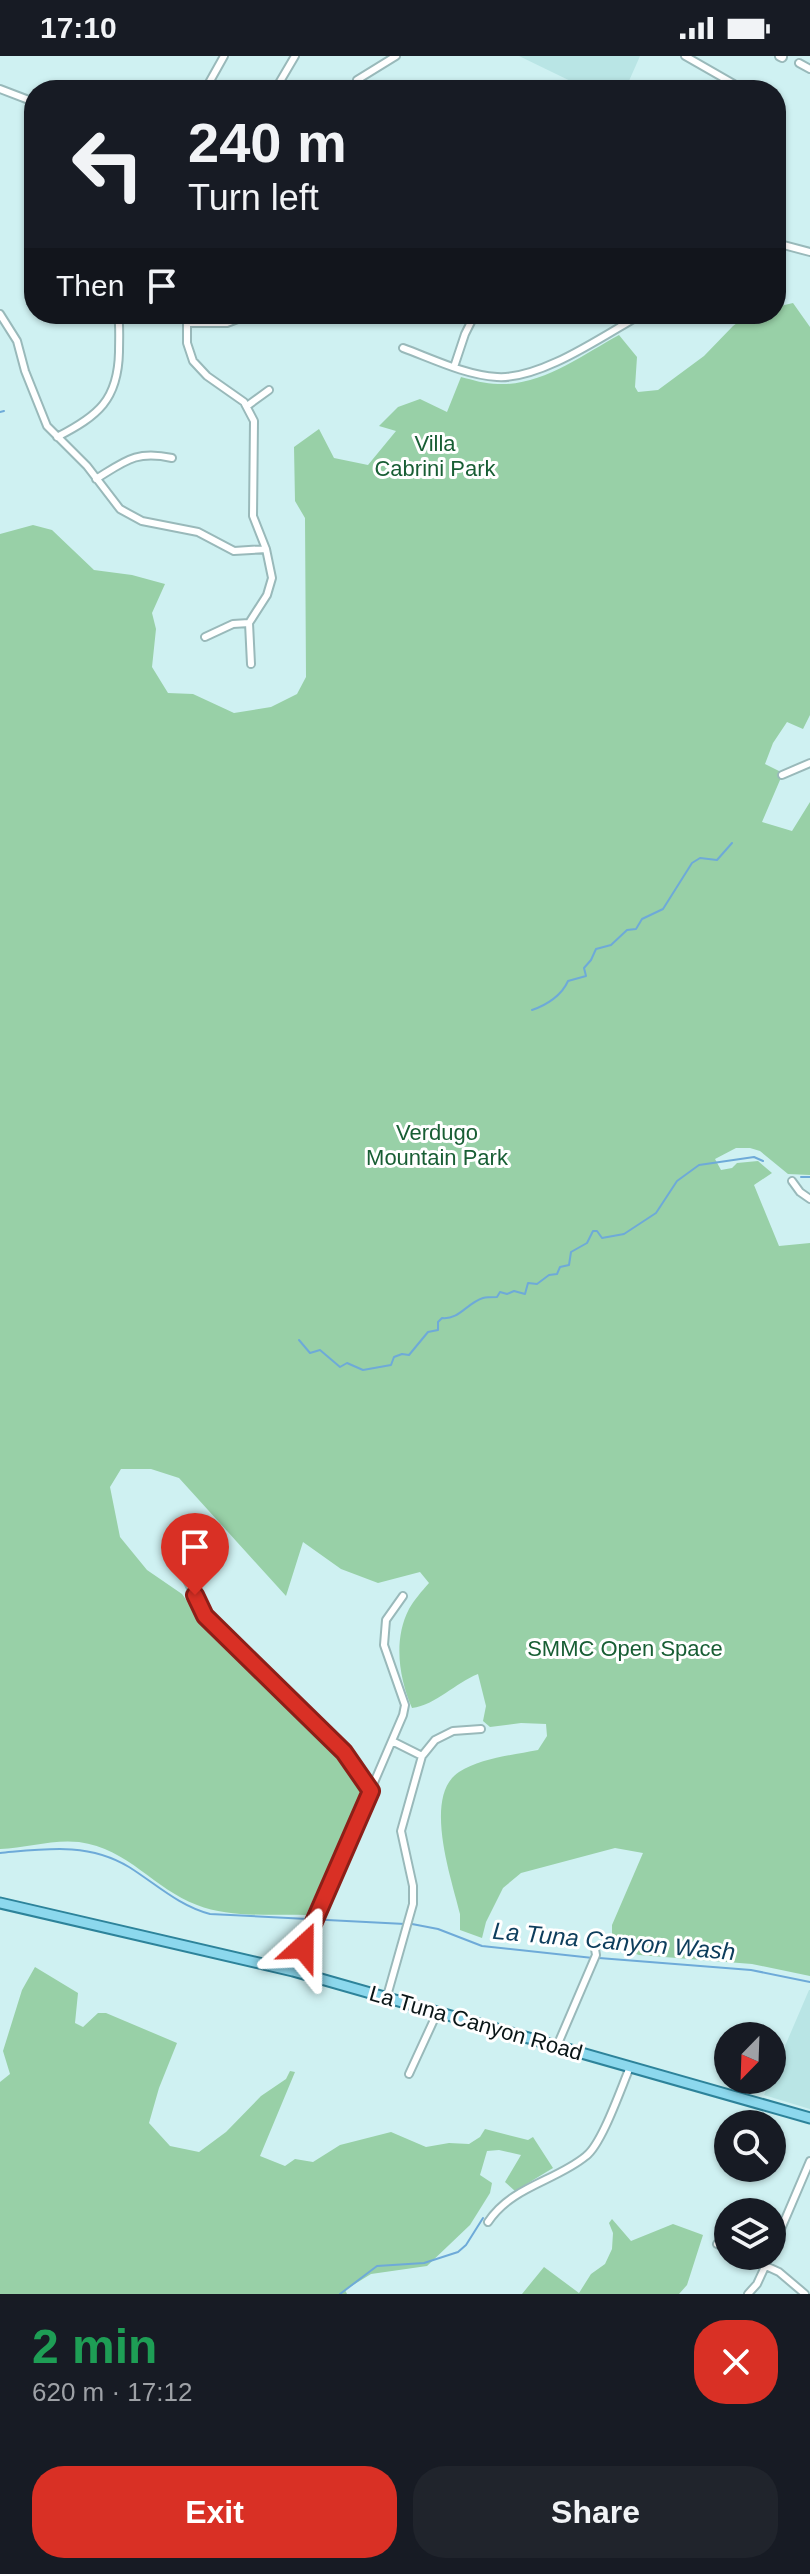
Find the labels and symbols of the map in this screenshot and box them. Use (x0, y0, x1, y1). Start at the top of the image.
park label: Villa Cabrini Park (374, 431, 497, 481)
park label: Verdugo Mountain Park (366, 1120, 509, 1170)
pin (161, 1513, 229, 1595)
park label: SMMC Open Space (527, 1636, 723, 1661)
position arrow (261, 1905, 345, 1989)
water label: La Tuna Canyon Wash (492, 1917, 736, 1965)
street label: La Tuna Canyon Road (367, 1981, 585, 2065)
north arrow (714, 2022, 786, 2094)

